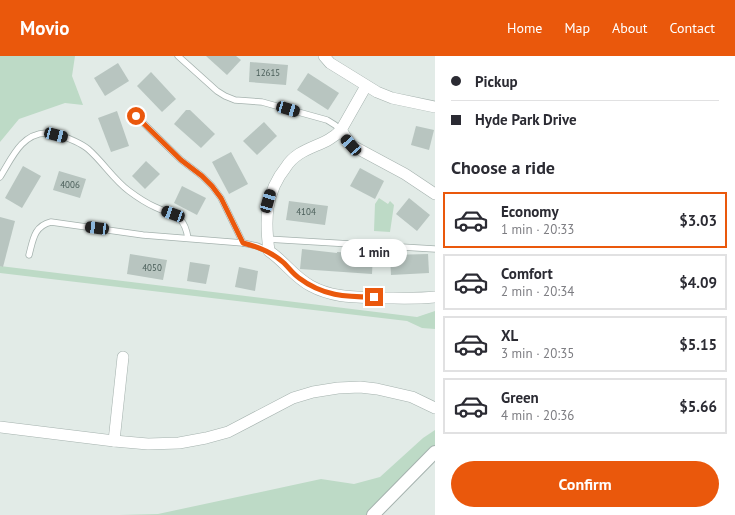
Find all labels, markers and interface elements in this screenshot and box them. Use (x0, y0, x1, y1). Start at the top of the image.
text: Movio (20, 16, 70, 40)
text: Home (507, 19, 542, 37)
text: Map (564, 19, 590, 37)
text: About (612, 19, 648, 37)
text: Contact (670, 19, 715, 37)
house number: 12615 (256, 67, 280, 78)
text: Pickup (475, 72, 518, 91)
car (275, 100, 301, 118)
route start (127, 107, 145, 125)
text: Hyde Park Drive (475, 110, 577, 129)
car (43, 126, 69, 144)
car (339, 132, 363, 158)
text: Choose a ride (451, 156, 555, 179)
house number: 4006 (60, 179, 80, 190)
car (259, 188, 277, 214)
icon: car (453, 202, 489, 238)
text: Economy (501, 202, 559, 221)
car (160, 204, 186, 224)
house number: 4104 (296, 206, 316, 217)
text: $3.03 (679, 211, 717, 230)
car (84, 221, 110, 235)
text: 1 min · 20:33 (501, 221, 574, 238)
callout: 1 min (341, 239, 407, 267)
text: 1 min (358, 244, 390, 261)
house number: 4050 (142, 262, 162, 273)
icon: car (453, 264, 489, 300)
text: Comfort (501, 264, 553, 283)
text: $4.09 (679, 273, 717, 292)
text: 2 min · 20:34 (501, 283, 574, 300)
route end (365, 288, 383, 306)
icon: car (453, 326, 489, 362)
text: XL (501, 326, 518, 345)
text: $5.15 (679, 335, 717, 354)
text: 3 min · 20:35 (501, 345, 574, 362)
icon: car (453, 388, 489, 424)
text: Green (501, 388, 539, 407)
text: $5.66 (679, 397, 717, 416)
text: 4 min · 20:36 (501, 407, 574, 424)
button: Confirm (451, 461, 719, 507)

